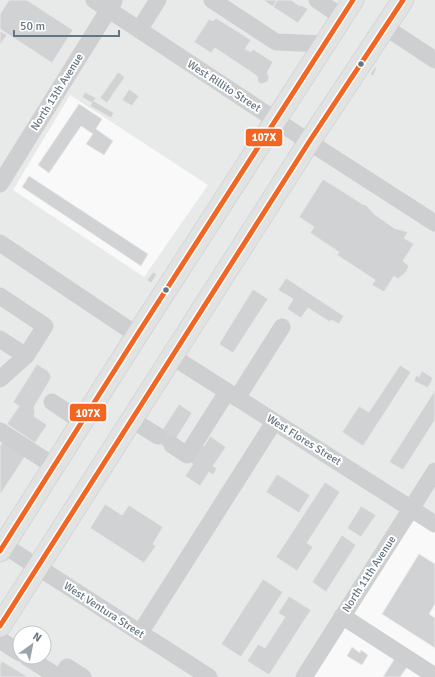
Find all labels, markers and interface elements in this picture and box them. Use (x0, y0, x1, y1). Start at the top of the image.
scale bar (14, 12, 119, 38)
text: 50 m (20, 19, 45, 34)
street label: North 13th Avenue (28, 51, 86, 133)
street label: West Rillito Street (185, 57, 263, 115)
unlabelled marker (356, 59, 366, 69)
line badge: 107X (245, 128, 283, 147)
text: 107X (252, 131, 277, 144)
unlabelled marker (161, 285, 171, 295)
line badge: 107X (69, 403, 107, 422)
text: 107X (76, 407, 101, 420)
street label: West Flores Street (264, 412, 344, 468)
street label: North 11th Avenue (340, 533, 398, 615)
street label: West Ventura Street (61, 579, 147, 641)
north arrow (12, 625, 52, 665)
text: N (30, 629, 44, 645)

